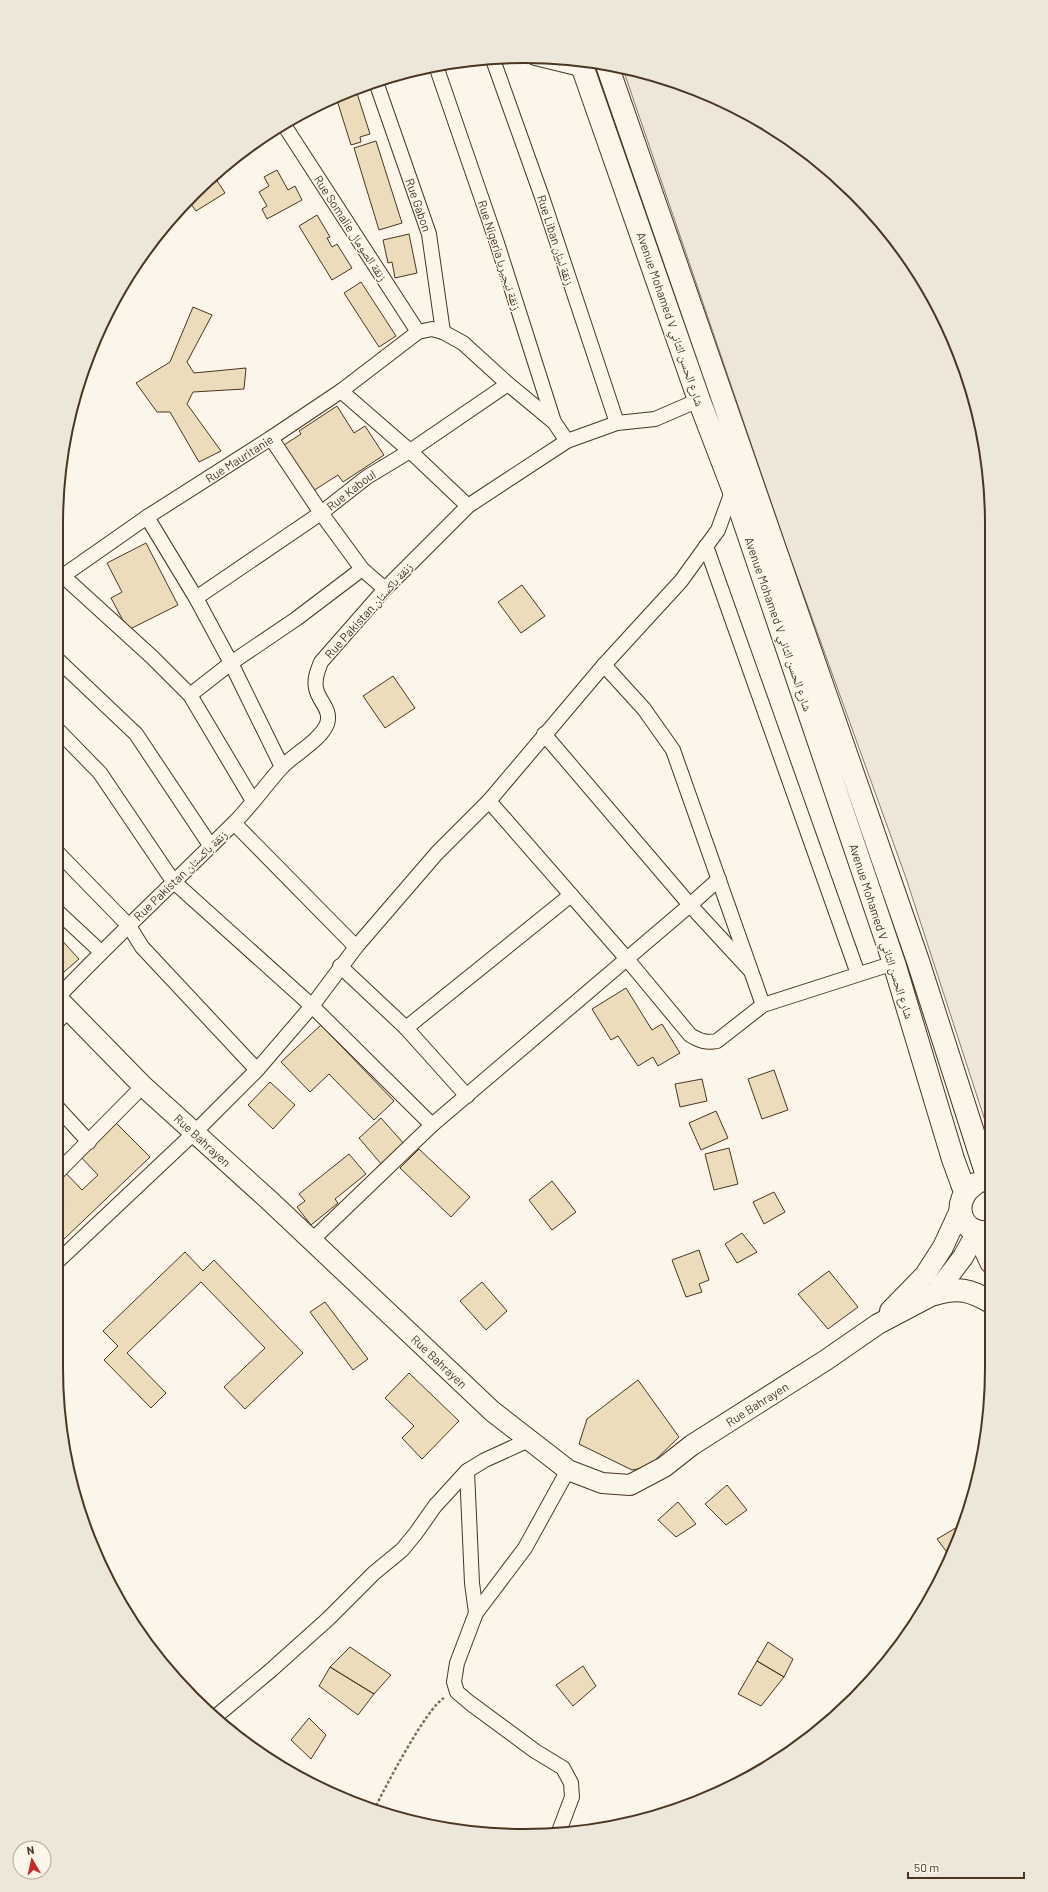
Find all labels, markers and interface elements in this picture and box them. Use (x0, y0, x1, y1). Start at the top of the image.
street label: Rue Somalie زنقة الصومال (311, 173, 391, 284)
street label: Rue Gabon (403, 176, 435, 233)
street label: Rue Liban زنقة لبنان (534, 193, 577, 288)
street label: Rue Nigeria زنقة نيجيريا (474, 198, 525, 313)
street label: Avenue Mohamed V شارع الحسن الثاني (631, 230, 707, 409)
street label: Rue Mauritanie (203, 432, 276, 485)
street label: Rue Kaboul (324, 467, 378, 513)
street label: Avenue Mohamed V شارع الحسن الثاني (739, 535, 815, 714)
street label: Rue Pakistan زنقة باكستان (321, 559, 416, 662)
street label: Rue Pakistan زنقة باكستان (131, 827, 231, 924)
street label: Avenue Mohamed V شارع الحسن الثاني (843, 842, 917, 1022)
street label: Rue Bahrayen (172, 1111, 234, 1169)
street label: Rue Bahrayen (409, 1332, 470, 1391)
street label: Rue Bahrayen (723, 1379, 791, 1429)
north arrow (12, 1840, 52, 1880)
text: N (26, 1843, 35, 1857)
scale bar (908, 1854, 1024, 1880)
text: 50 m (914, 1860, 939, 1874)

